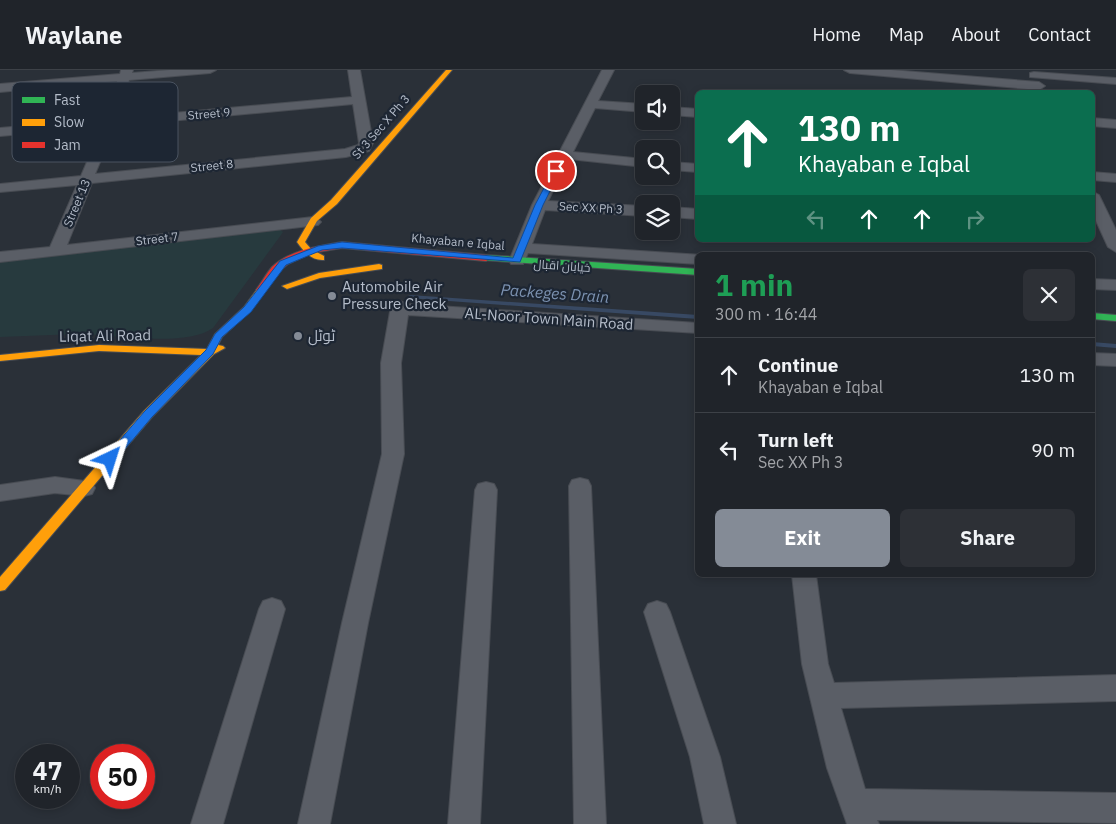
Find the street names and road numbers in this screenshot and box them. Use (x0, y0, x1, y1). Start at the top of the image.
street label: St 3 Sec X Ph 3 (348, 91, 413, 162)
street label: Street 9 (187, 104, 231, 123)
street label: Street 8 (190, 156, 234, 175)
street label: Street 13 (60, 177, 93, 229)
street label: Sec XX Ph 3 (559, 198, 623, 217)
street label: Street 7 (135, 228, 179, 249)
street label: Khayaban e Iqbal (411, 230, 505, 253)
street label: خیابان اقبال (533, 256, 591, 275)
street label: AL-Noor Town Main Road (464, 303, 634, 334)
street label: Liqat Ali Road (59, 325, 151, 346)

